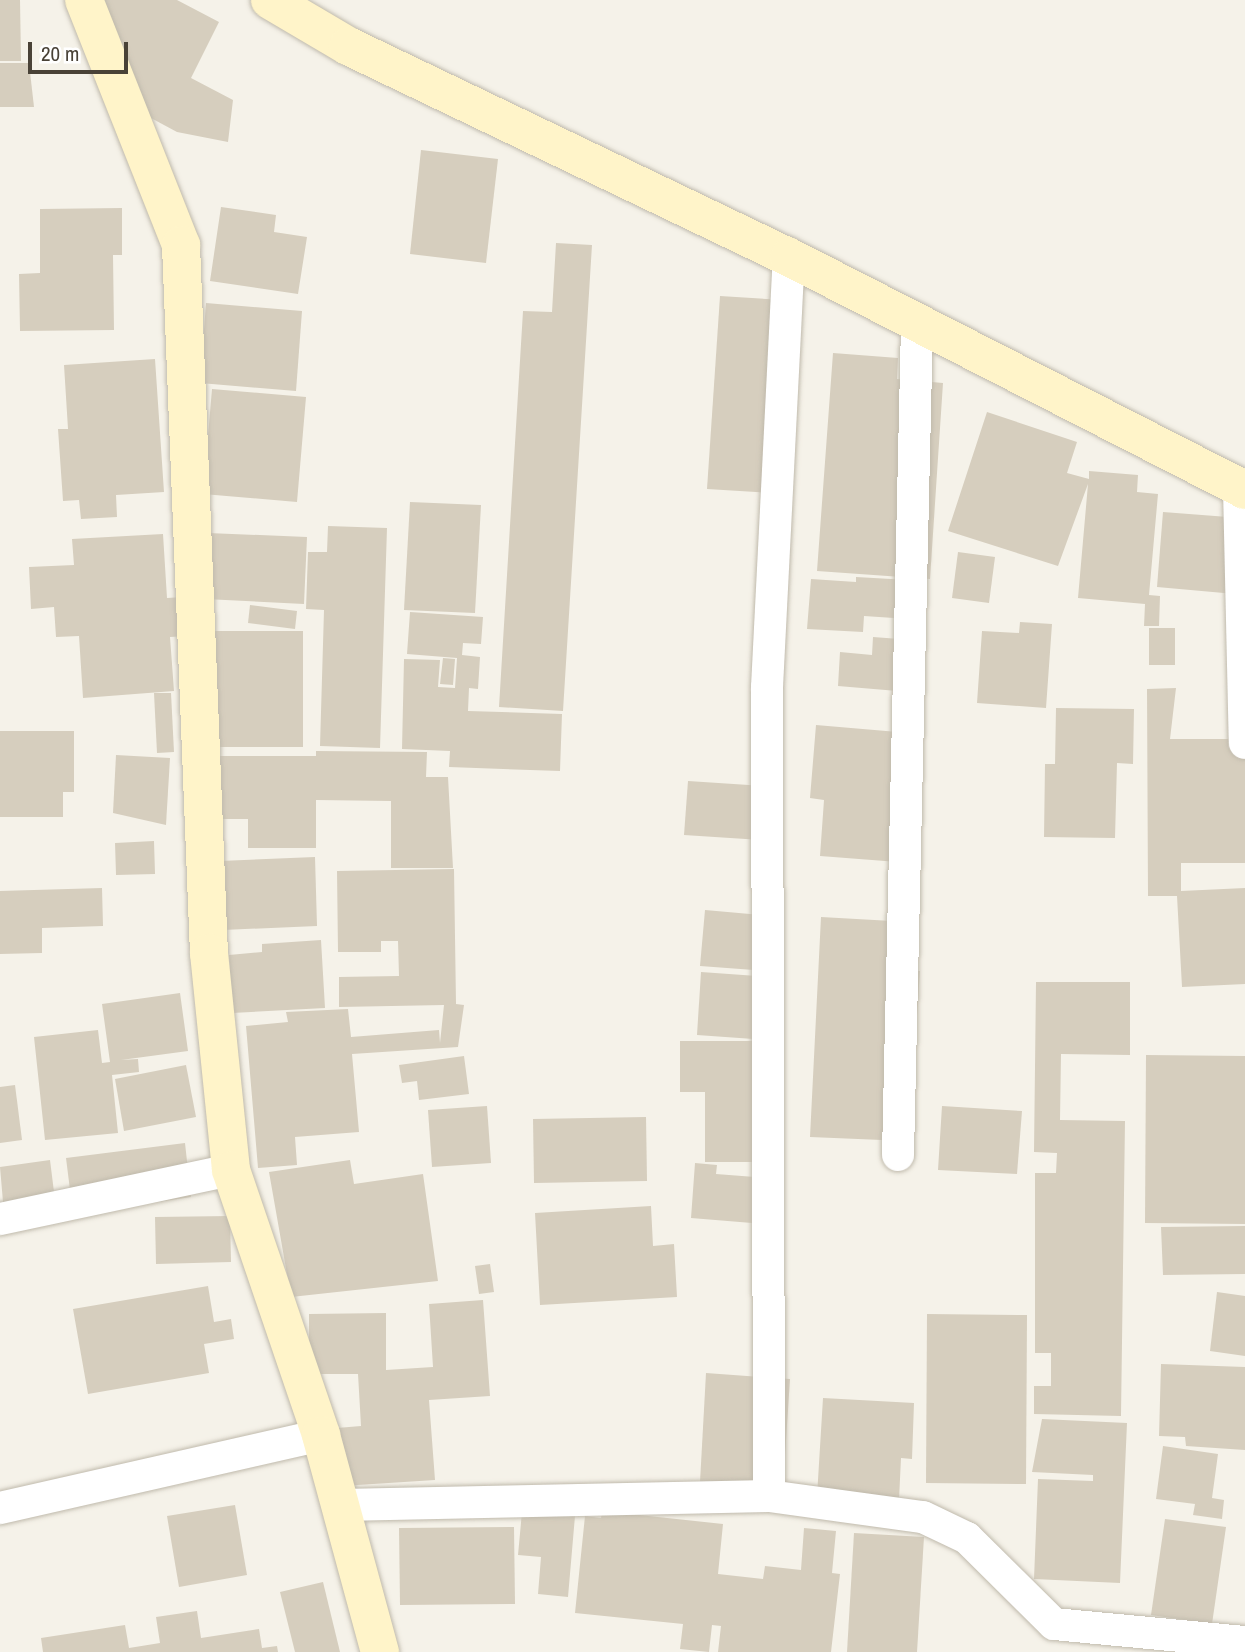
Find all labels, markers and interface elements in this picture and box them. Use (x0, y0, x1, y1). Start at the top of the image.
scale bar (32, 28, 131, 72)
text: 20 m (41, 39, 79, 68)

